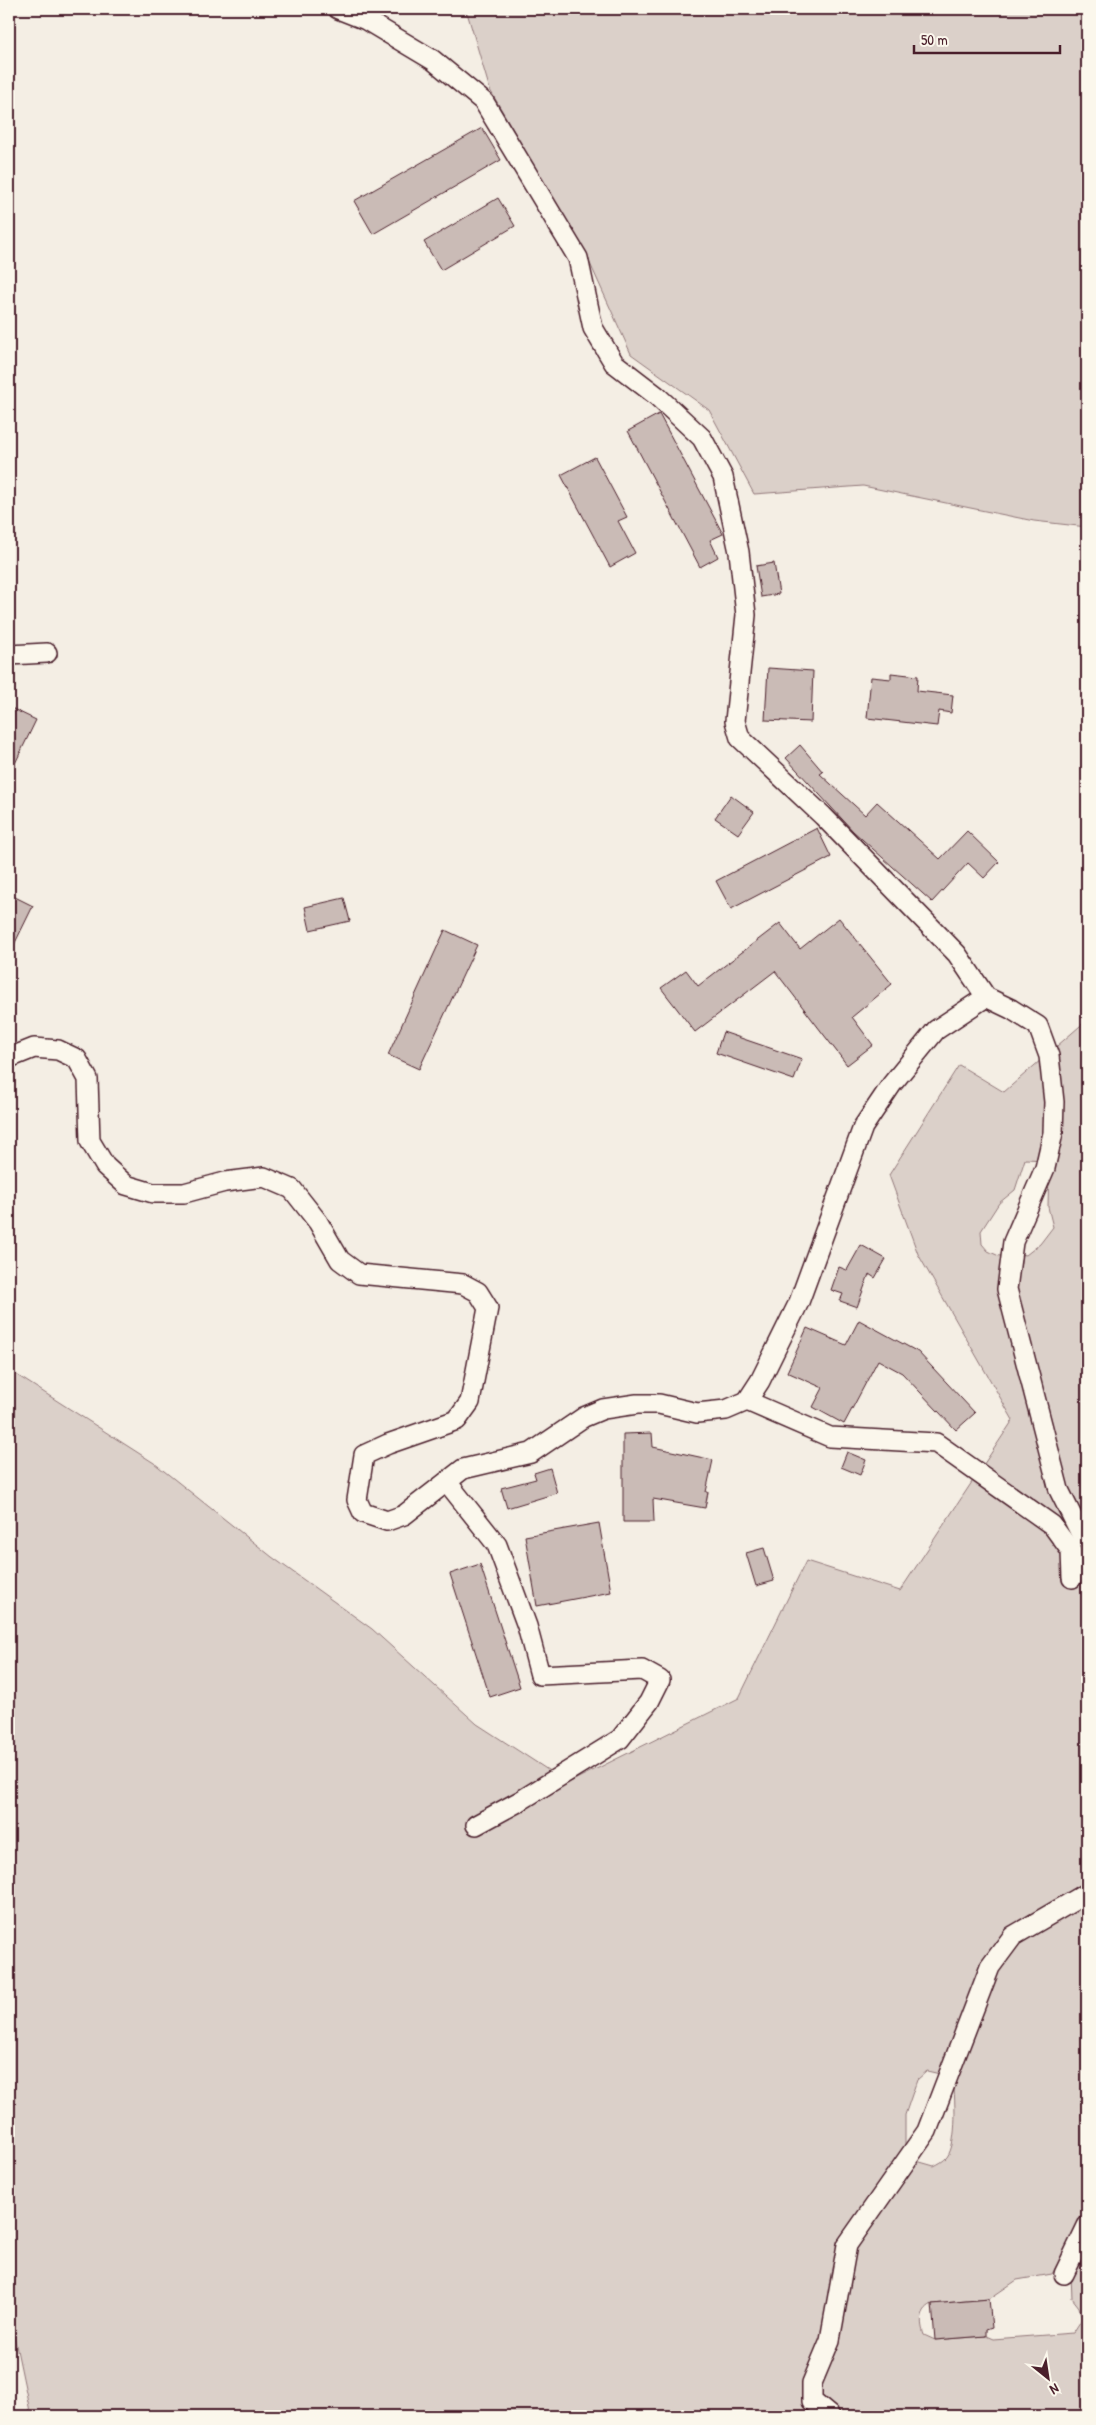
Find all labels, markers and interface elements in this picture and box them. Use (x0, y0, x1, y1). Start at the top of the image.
scale bar (914, 22, 1060, 54)
text: 50 m (921, 29, 948, 50)
north arrow (1024, 2352, 1074, 2402)
text: N (1046, 2380, 1063, 2400)

